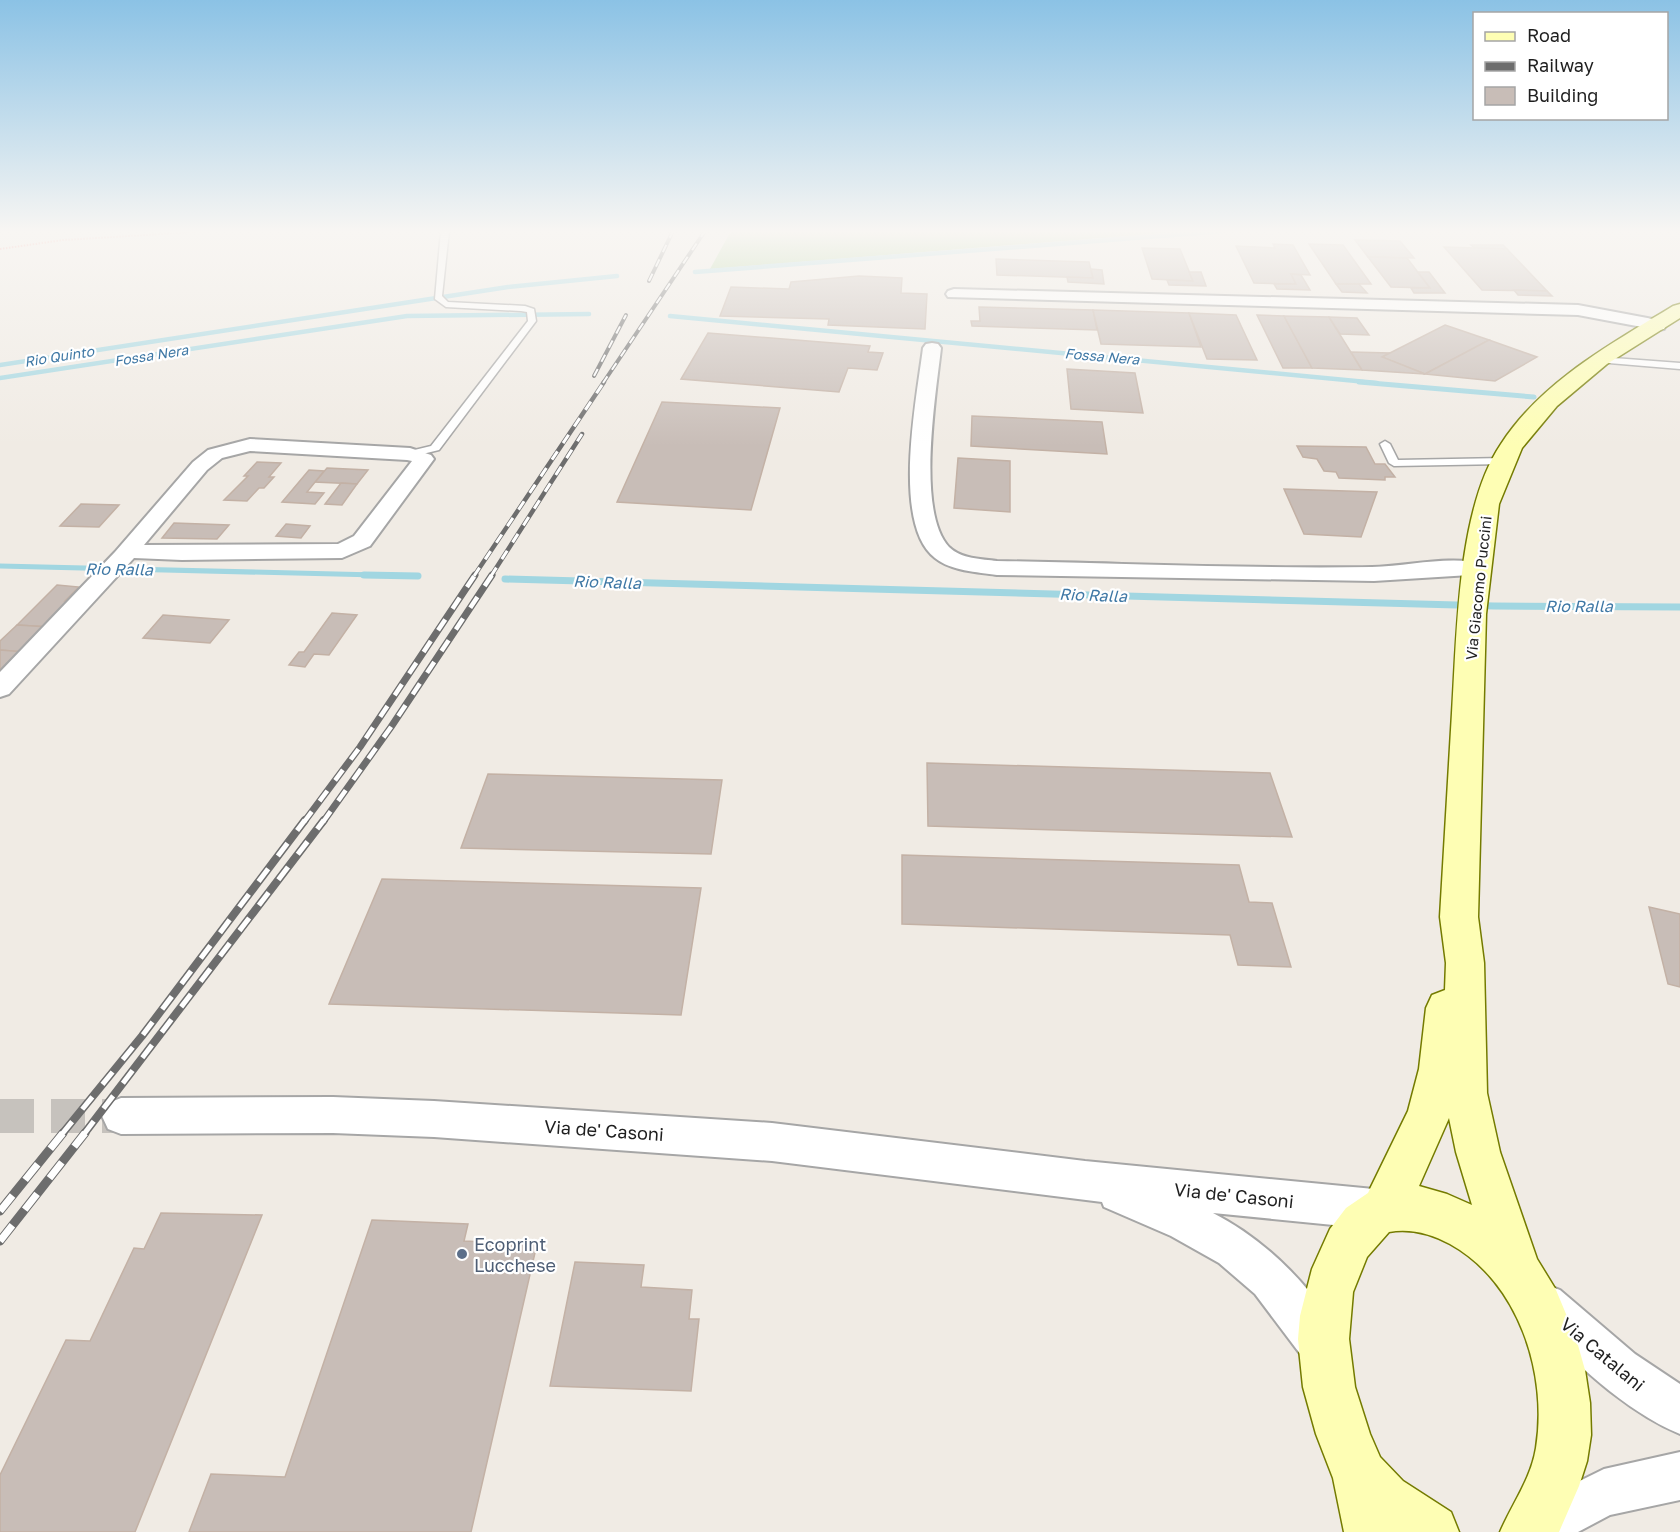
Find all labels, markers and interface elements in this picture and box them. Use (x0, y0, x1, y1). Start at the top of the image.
legend (1473, 12, 1668, 120)
text: Road (1527, 24, 1571, 46)
text: Railway (1527, 54, 1594, 76)
text: Building (1527, 84, 1598, 106)
water label: Fossa Nera (113, 341, 190, 369)
water label: Rio Quinto (23, 342, 97, 370)
water label: Fossa Nera (1064, 344, 1141, 368)
street label: Via Giacomo Puccini (1461, 515, 1495, 661)
water label: Rio Ralla (85, 558, 154, 580)
water label: Rio Ralla (573, 571, 642, 593)
water label: Rio Ralla (1059, 584, 1128, 606)
water label: Rio Ralla (1545, 596, 1614, 616)
street label: Via de' Casoni (543, 1115, 665, 1145)
street label: Via de' Casoni (1173, 1178, 1295, 1212)
place label: Ecoprint Lucchese (474, 1233, 556, 1276)
marker: Ecoprint Lucchese (455, 1247, 469, 1261)
street label: Via Catalani (1556, 1312, 1650, 1396)

